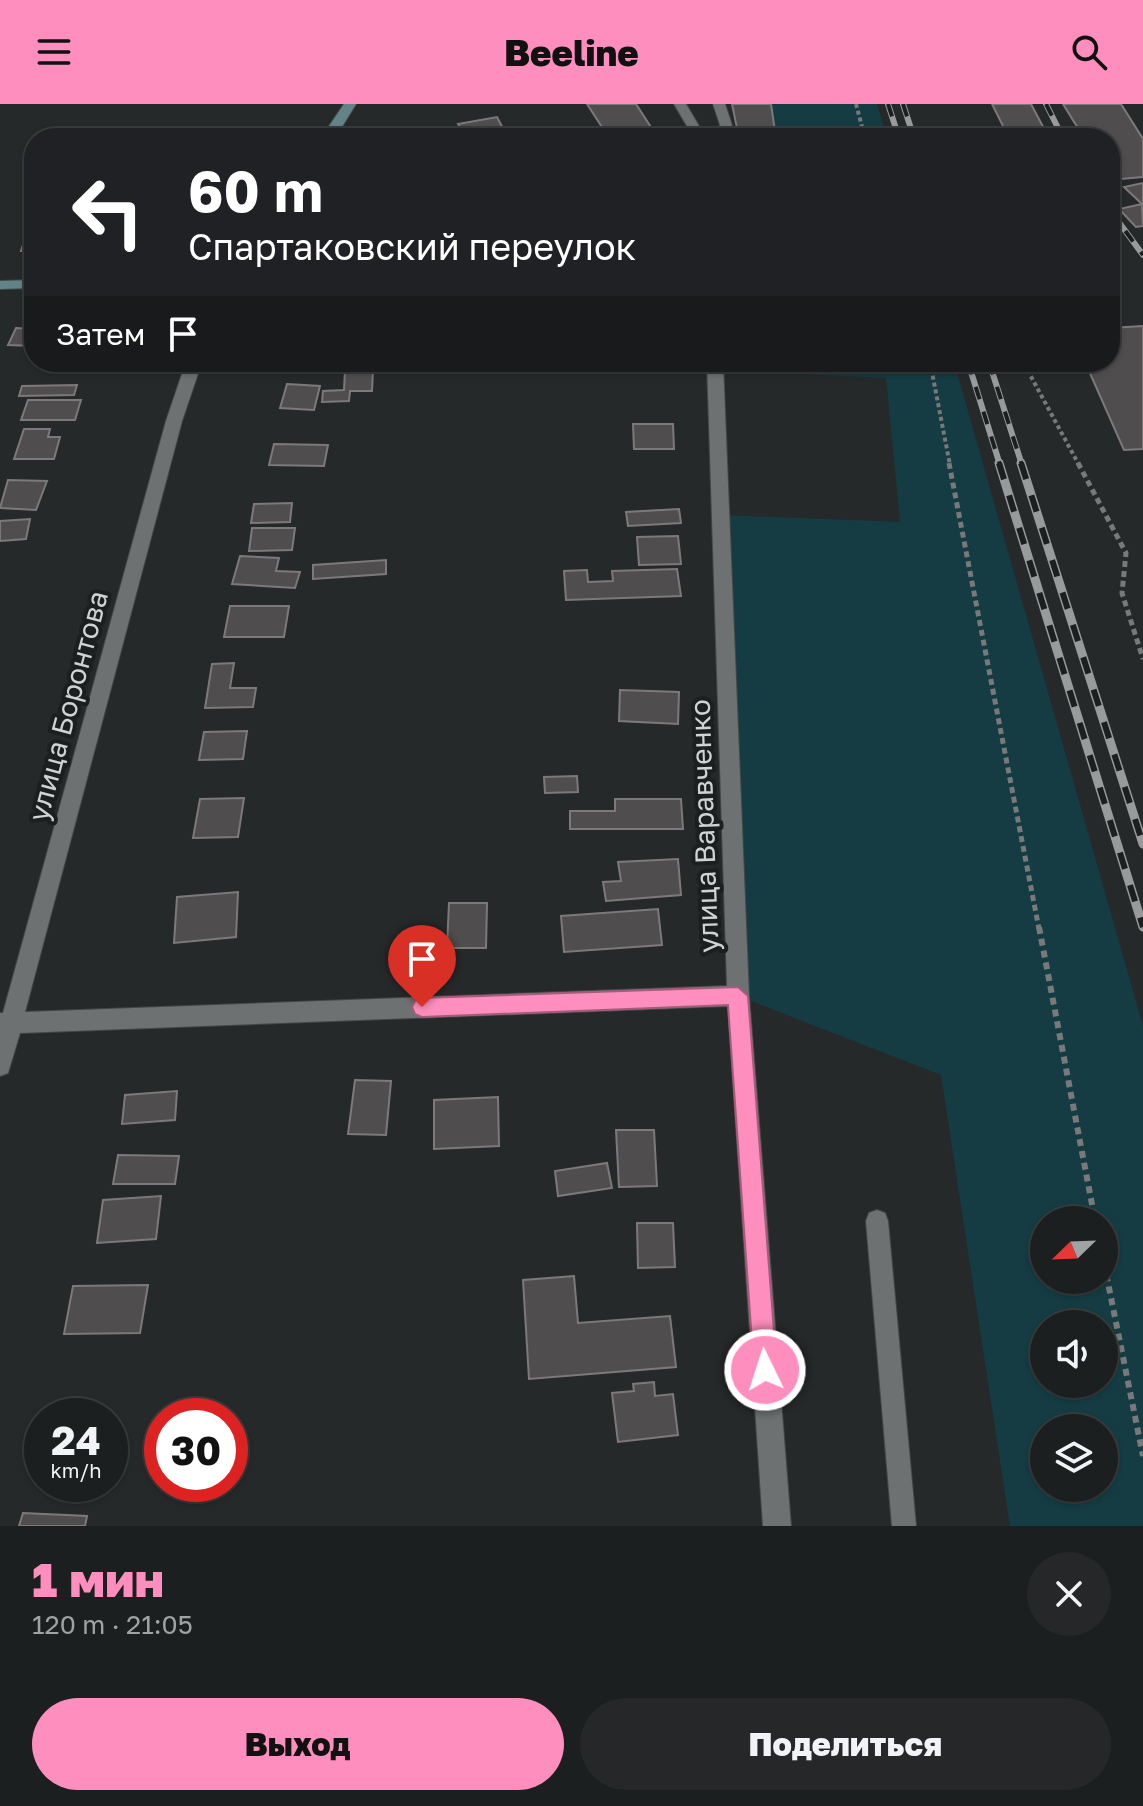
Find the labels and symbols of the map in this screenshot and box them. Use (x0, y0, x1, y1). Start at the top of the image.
street label: улица Боронтова (21, 587, 114, 825)
street label: улица Варавченко (683, 699, 724, 953)
pin (388, 925, 456, 1007)
north arrow (1030, 1206, 1118, 1294)
position arrow (723, 1328, 807, 1412)
speed limit sign: 30 (144, 1398, 248, 1502)

